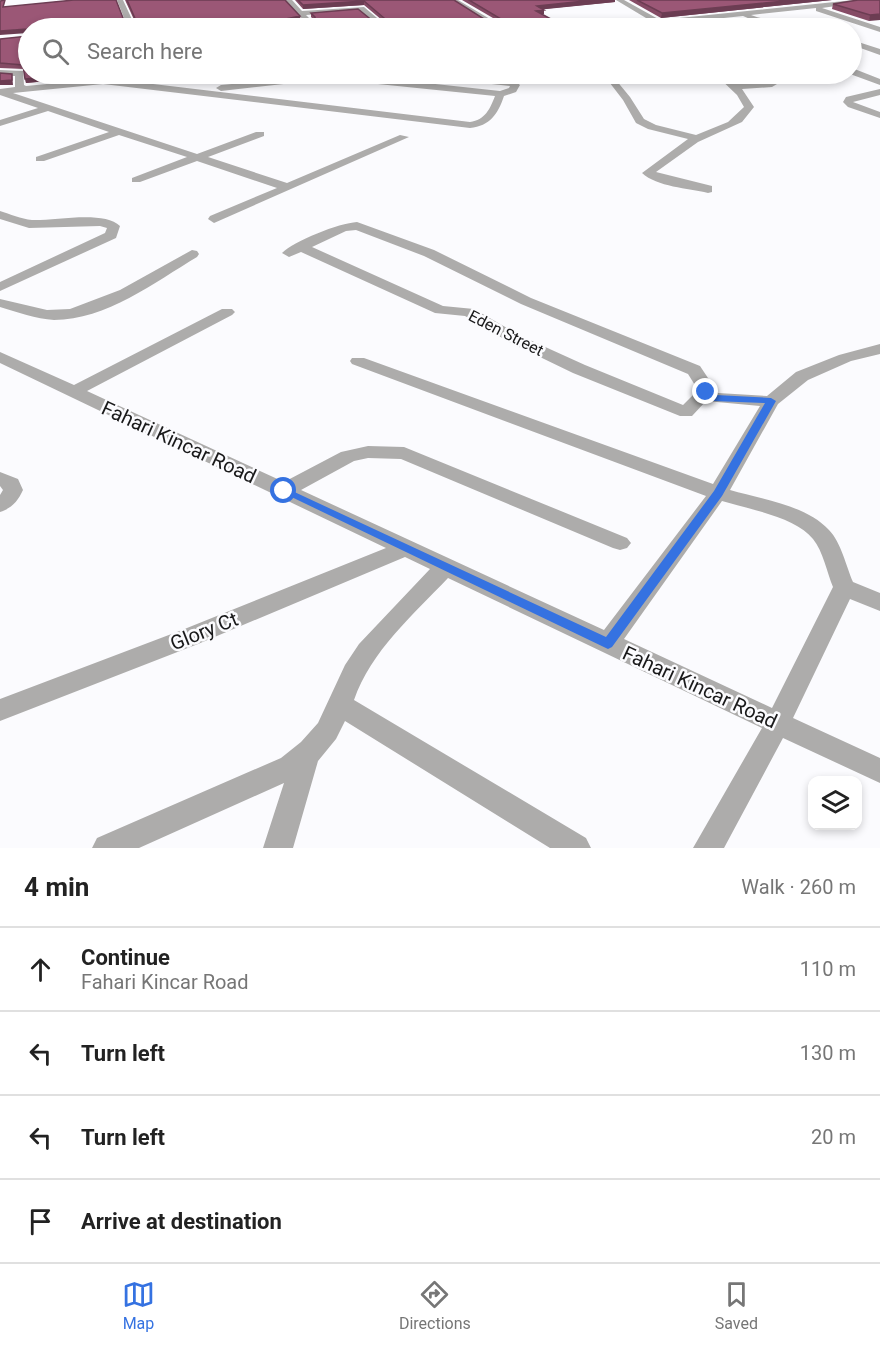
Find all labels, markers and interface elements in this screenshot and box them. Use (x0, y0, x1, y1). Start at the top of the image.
search box (18, 18, 862, 84)
icon: search (39, 35, 72, 68)
text: Search here (87, 39, 203, 64)
street label: Eden Street (465, 306, 547, 360)
route end (692, 378, 718, 404)
street label: Fahari Kincar Road (98, 396, 260, 488)
route start (270, 477, 296, 503)
street label: Glory Ct (167, 607, 241, 655)
street label: Fahari Kincar Road (619, 641, 781, 733)
map controls (808, 776, 862, 830)
button: layers (808, 776, 862, 830)
text: 4 min (24, 872, 89, 902)
text: Walk · 260 m (741, 875, 856, 899)
text: Continue (81, 945, 170, 970)
icon: ahead (24, 953, 57, 986)
text: 110 m (800, 957, 856, 981)
text: Fahari Kincar Road (81, 970, 249, 994)
icon: left (24, 1037, 57, 1070)
text: Turn left (81, 1041, 165, 1066)
text: 130 m (800, 1041, 856, 1065)
icon: left (24, 1121, 57, 1154)
text: Turn left (81, 1125, 165, 1150)
text: 20 m (811, 1125, 856, 1149)
icon: arrive (24, 1205, 57, 1238)
text: Arrive at destination (81, 1209, 282, 1234)
tab: Map (122, 1278, 155, 1333)
tab: Directions (399, 1278, 471, 1333)
tab: Saved (715, 1278, 758, 1333)

